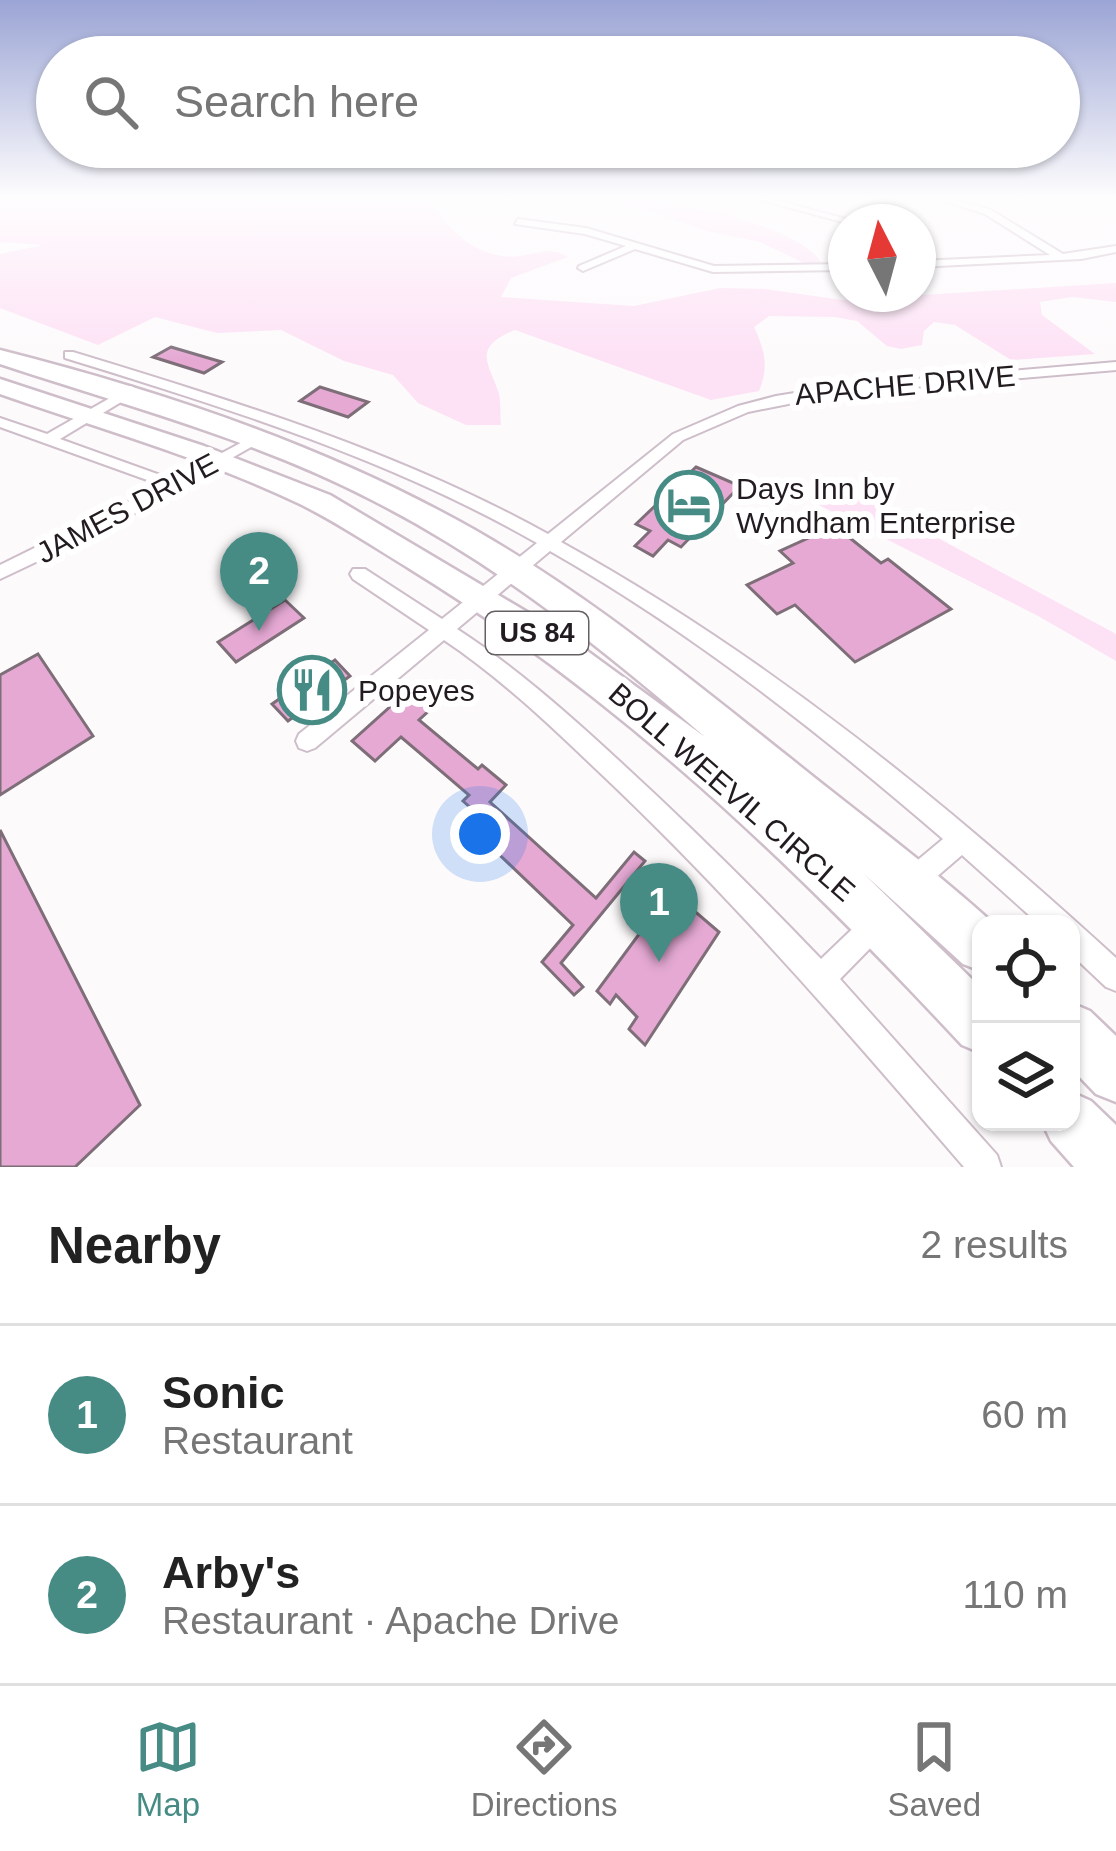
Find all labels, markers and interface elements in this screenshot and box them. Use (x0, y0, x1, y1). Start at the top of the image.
search box (36, 36, 1080, 168)
icon: search (78, 69, 144, 135)
text: Search here (174, 76, 419, 127)
north arrow (828, 204, 936, 312)
street label: APACHE DRIVE (793, 359, 1017, 411)
street label: JAMES DRIVE (31, 446, 223, 570)
hotel icon: Days Inn by Wyndham Enterprise (654, 470, 724, 540)
place label: Days Inn by Wyndham Enterprise (736, 472, 1016, 539)
pin: 2 (220, 532, 298, 631)
road number: US 84 (486, 612, 588, 654)
restaurant icon: Popeyes (277, 655, 347, 725)
place label: Popeyes (358, 674, 475, 707)
street label: BOLL WEEVIL CIRCLE (602, 676, 862, 908)
your location (450, 804, 510, 864)
pin: 1 (620, 863, 698, 962)
map controls (972, 915, 1080, 1131)
button: locate (972, 915, 1080, 1023)
button: layers (972, 1023, 1080, 1131)
text: Nearby (48, 1217, 221, 1274)
text: 2 results (921, 1223, 1068, 1266)
text: Sonic (162, 1367, 285, 1418)
text: 1 (76, 1393, 98, 1436)
text: 60 m (981, 1393, 1068, 1436)
text: Restaurant (162, 1419, 353, 1462)
text: Arby's (162, 1547, 300, 1598)
text: 2 (76, 1573, 98, 1616)
text: 110 m (963, 1573, 1068, 1616)
text: Restaurant · Apache Drive (162, 1599, 619, 1642)
tab: Map (135, 1714, 201, 1824)
tab: Directions (471, 1714, 618, 1824)
tab: Saved (887, 1714, 981, 1824)

